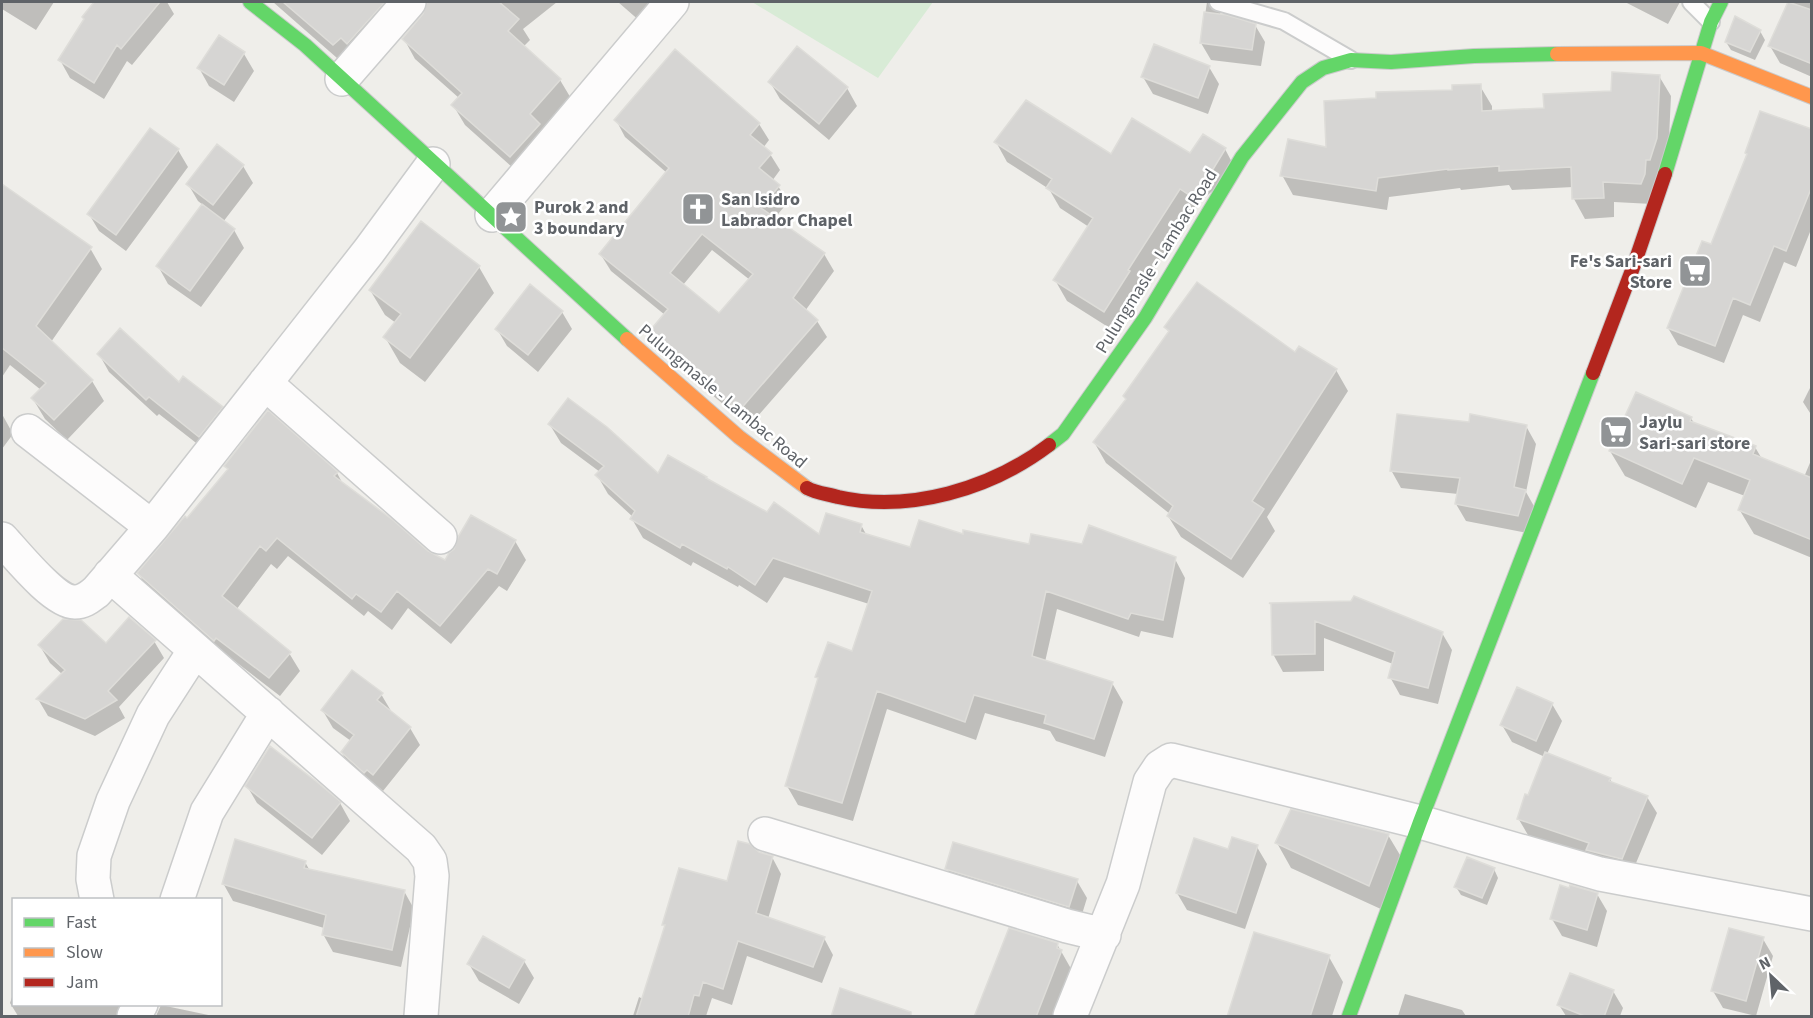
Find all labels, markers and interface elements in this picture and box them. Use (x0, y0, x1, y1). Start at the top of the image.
street label: Pulungmasle - Lambac Road (1089, 164, 1223, 358)
place label: San Isidro Labrador Chapel (721, 187, 852, 233)
church icon: San Isidro Labrador Chapel (680, 191, 716, 227)
place label: Purok 2 and 3 boundary (534, 195, 629, 241)
place icon: Purok 2 and 3 boundary (493, 199, 529, 235)
place label: Fe's Sari-sari Store (1570, 249, 1672, 295)
supermarket icon: Fe's Sari-sari Store (1677, 253, 1713, 289)
street label: Pulungmasle - Lambac Road (633, 318, 812, 474)
place label: Jaylu Sari-sari store (1639, 410, 1750, 456)
supermarket icon: Jaylu Sari-sari store (1598, 414, 1634, 450)
legend (12, 898, 222, 1006)
text: Fast (66, 910, 97, 935)
text: Slow (66, 940, 103, 965)
north arrow (1741, 946, 1801, 1006)
text: N (1755, 951, 1774, 976)
text: Jam (66, 970, 99, 995)

